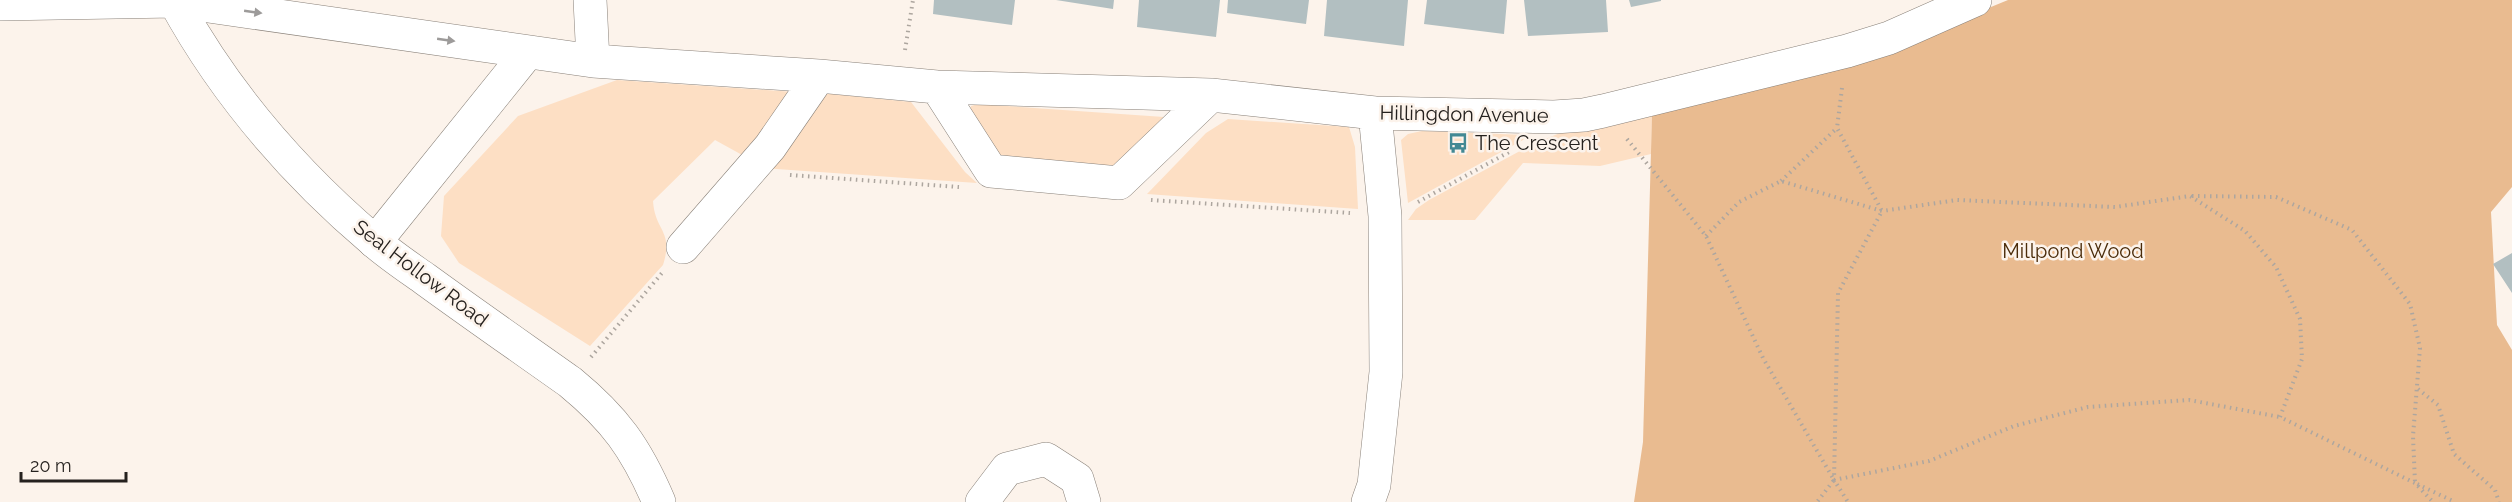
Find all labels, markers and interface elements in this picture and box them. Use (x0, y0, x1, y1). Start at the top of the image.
one-way arrow (243, 8, 262, 17)
one-way arrow (436, 36, 455, 45)
street label: Hillingdon Avenue (1379, 101, 1549, 127)
bus stop icon: The Crescent (1446, 131, 1470, 155)
place label: The Crescent (1475, 131, 1599, 155)
street label: Seal Hollow Road (349, 215, 493, 331)
park label: Millpond Wood (2002, 239, 2144, 263)
scale bar (21, 445, 126, 483)
text: 20 m (30, 455, 72, 476)

